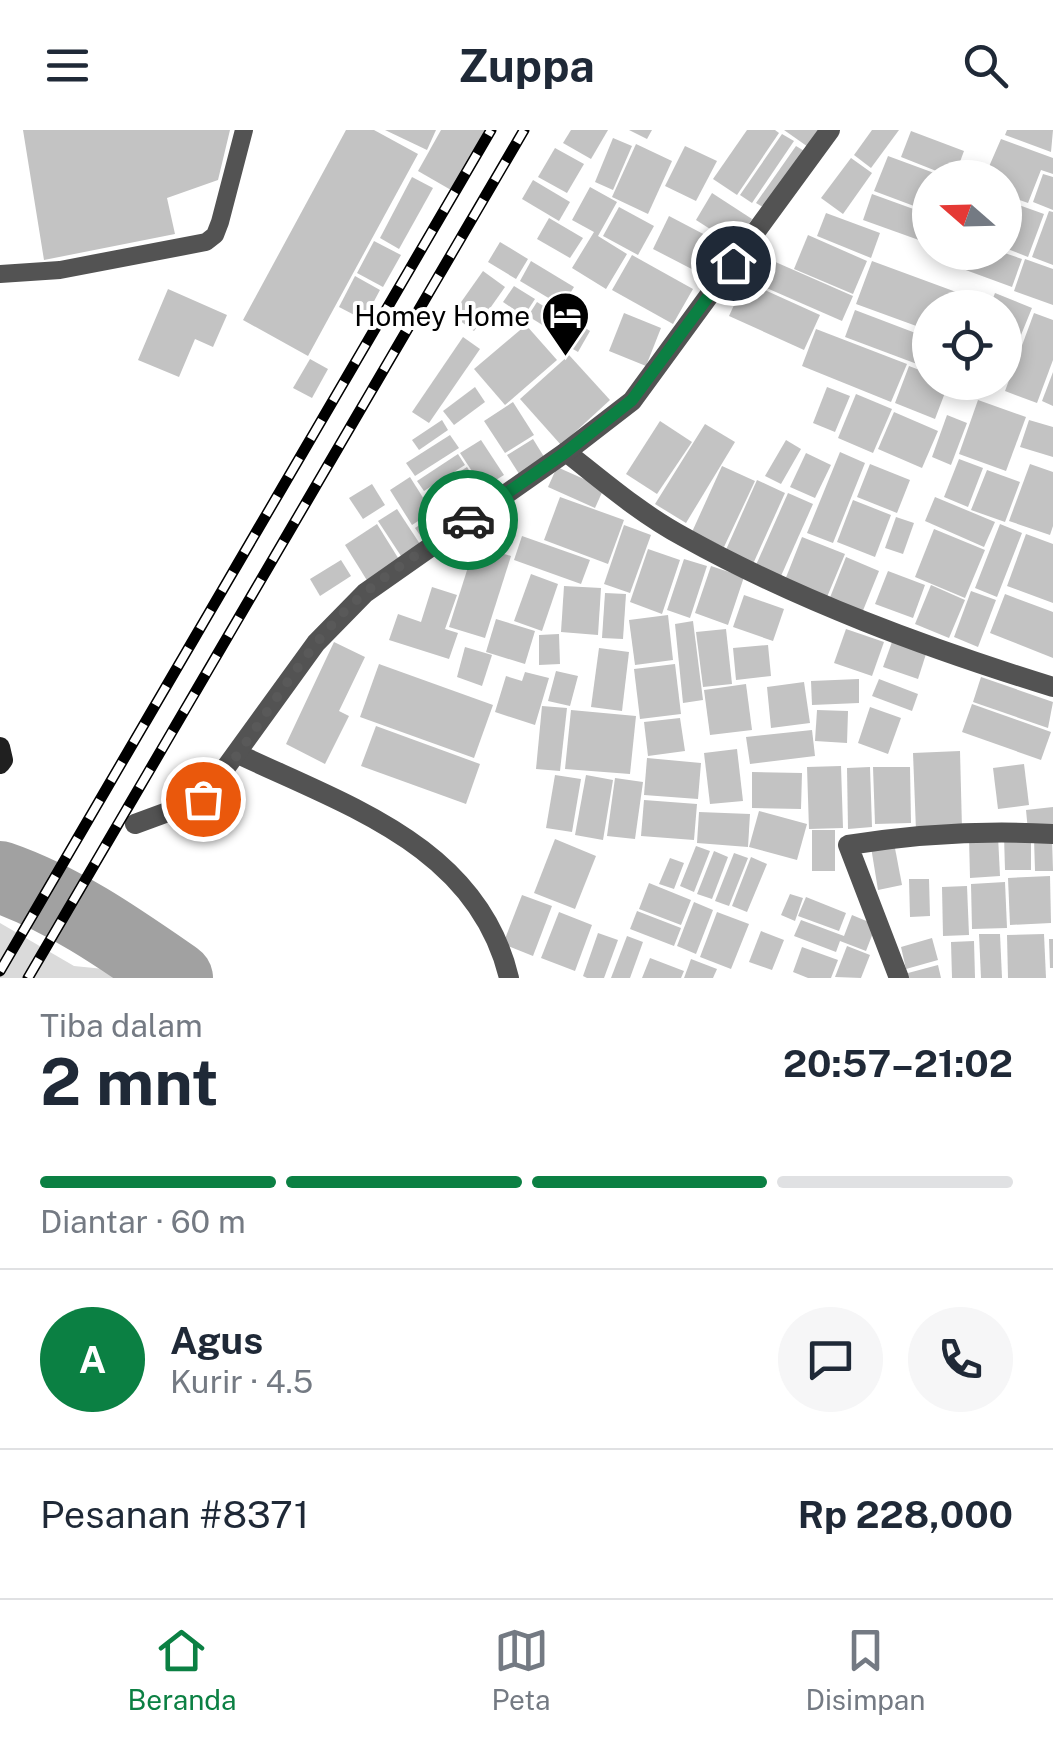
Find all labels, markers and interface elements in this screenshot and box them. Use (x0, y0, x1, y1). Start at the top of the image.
icon: menu (40, 38, 95, 93)
icon: search (958, 38, 1013, 93)
text: Zuppa (458, 39, 595, 92)
north arrow (912, 160, 1022, 270)
map controls (912, 160, 1022, 400)
pin (691, 221, 776, 306)
icon: home (706, 236, 761, 291)
hotel icon: Homey Home (539, 290, 591, 358)
button: locate (912, 290, 1022, 400)
place label: Homey Home (354, 299, 530, 332)
courier (418, 470, 518, 570)
icon: car (441, 493, 496, 548)
pin (161, 757, 246, 842)
icon: bag (176, 772, 231, 827)
text: Tiba dalam (40, 1007, 203, 1044)
text: 20:57–21:02 (783, 1041, 1013, 1086)
text: 2 mnt (40, 1043, 219, 1120)
text: Diantar · 60 m (40, 1203, 246, 1240)
button: chat (778, 1307, 883, 1412)
button: phone (908, 1307, 1013, 1412)
text: Agus (170, 1318, 263, 1363)
text: A (79, 1337, 106, 1382)
text: Kurir · 4.5 (170, 1363, 313, 1400)
text: Pesanan #8371 (40, 1492, 309, 1537)
text: Rp 228,000 (798, 1492, 1013, 1537)
tab: Beranda (127, 1623, 236, 1716)
tab: Peta (491, 1623, 551, 1716)
tab: Disimpan (806, 1623, 926, 1716)

